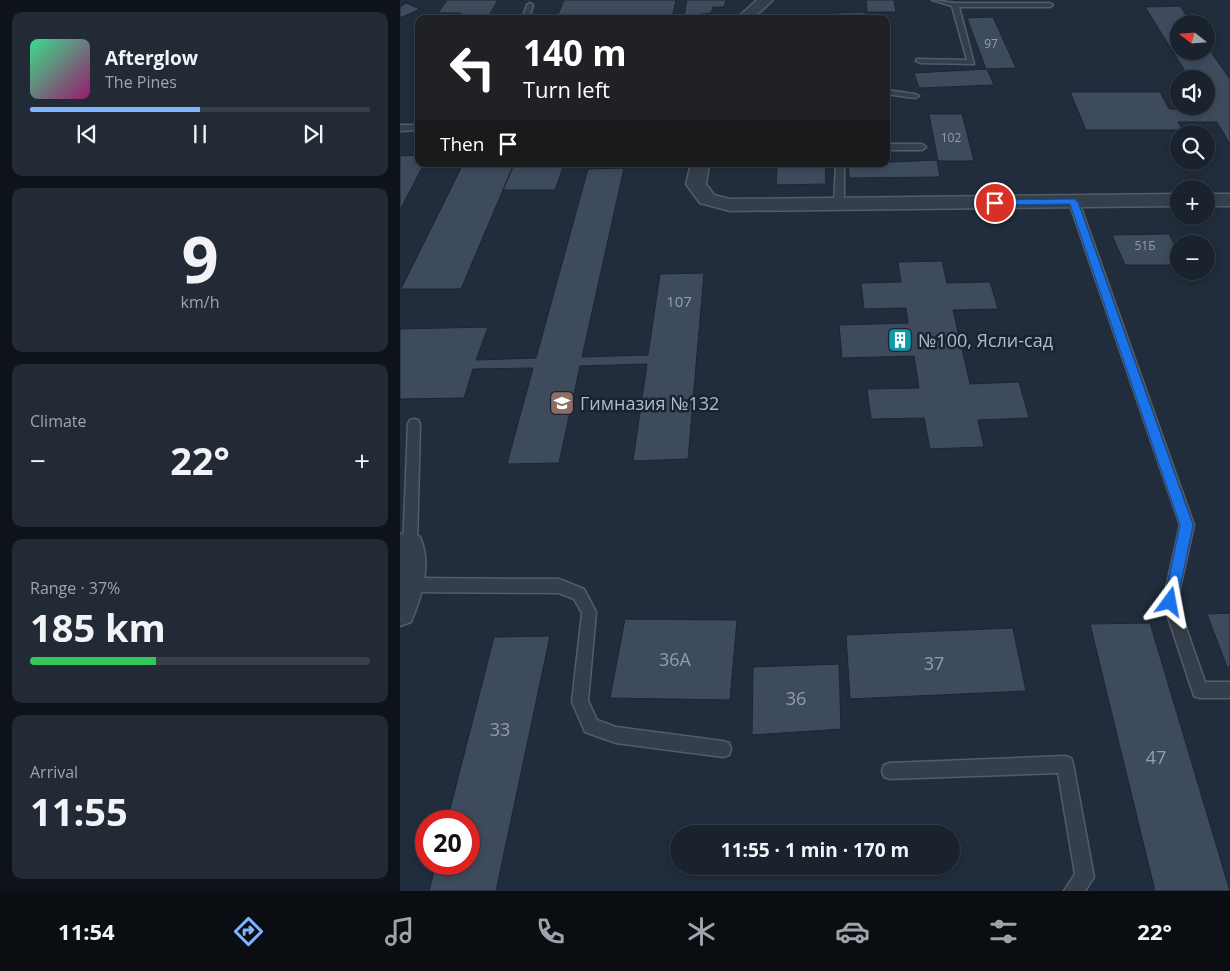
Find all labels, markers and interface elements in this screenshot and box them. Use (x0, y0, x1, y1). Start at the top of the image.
north arrow (1170, 15, 1215, 60)
map controls (1170, 15, 1215, 280)
text: 140 m (523, 29, 627, 76)
icon: left (440, 35, 505, 100)
house number: 97 (984, 35, 998, 52)
text: Afterglow (105, 45, 198, 71)
button: sound (1170, 70, 1215, 115)
text: The Pines (105, 71, 177, 93)
text: Turn left (523, 74, 610, 104)
icon: previous (73, 120, 101, 148)
icon: pause (186, 120, 214, 148)
icon: next (299, 120, 327, 148)
button: search (1170, 125, 1215, 170)
house number: 102 (941, 129, 961, 146)
icon: arrive (494, 130, 522, 158)
text: Then (440, 131, 484, 157)
button: + (1170, 180, 1215, 225)
pin (974, 182, 1016, 224)
icon: arrive (981, 189, 1009, 217)
text: 9 (181, 214, 219, 302)
button: − (1170, 235, 1215, 280)
house number: 51Б (1134, 237, 1156, 254)
text: km/h (181, 291, 219, 313)
house number: 107 (666, 291, 692, 311)
building icon: №100, Ясли-сад (887, 327, 913, 353)
place label: №100, Ясли-сад (918, 328, 1053, 352)
school or university icon: Гимназия №132 (549, 390, 575, 416)
place label: Гимназия №132 (580, 391, 719, 415)
text: Climate (30, 410, 87, 432)
text: 22° (170, 434, 230, 486)
text: − (30, 441, 46, 479)
text: + (354, 441, 370, 479)
position arrow (1143, 575, 1195, 627)
text: Range · 37% (30, 577, 120, 599)
text: 185 km (30, 601, 166, 653)
house number: 36А (659, 647, 692, 671)
house number: 37 (924, 651, 944, 675)
house number: 36 (786, 686, 806, 710)
house number: 33 (490, 717, 510, 741)
house number: 47 (1146, 745, 1166, 769)
text: Arrival (30, 761, 78, 783)
text: 11:55 (30, 785, 128, 837)
speed limit sign: 20 (415, 810, 480, 875)
text: 11:55 · 1 min · 170 m (721, 837, 909, 863)
icon: directions (231, 914, 266, 949)
icon: music (382, 914, 417, 949)
icon: phone (533, 914, 568, 949)
icon: climate (684, 914, 719, 949)
icon: car (835, 914, 870, 949)
icon: filters (986, 914, 1021, 949)
text: 11:54 (58, 916, 115, 946)
text: 22° (1137, 916, 1172, 946)

